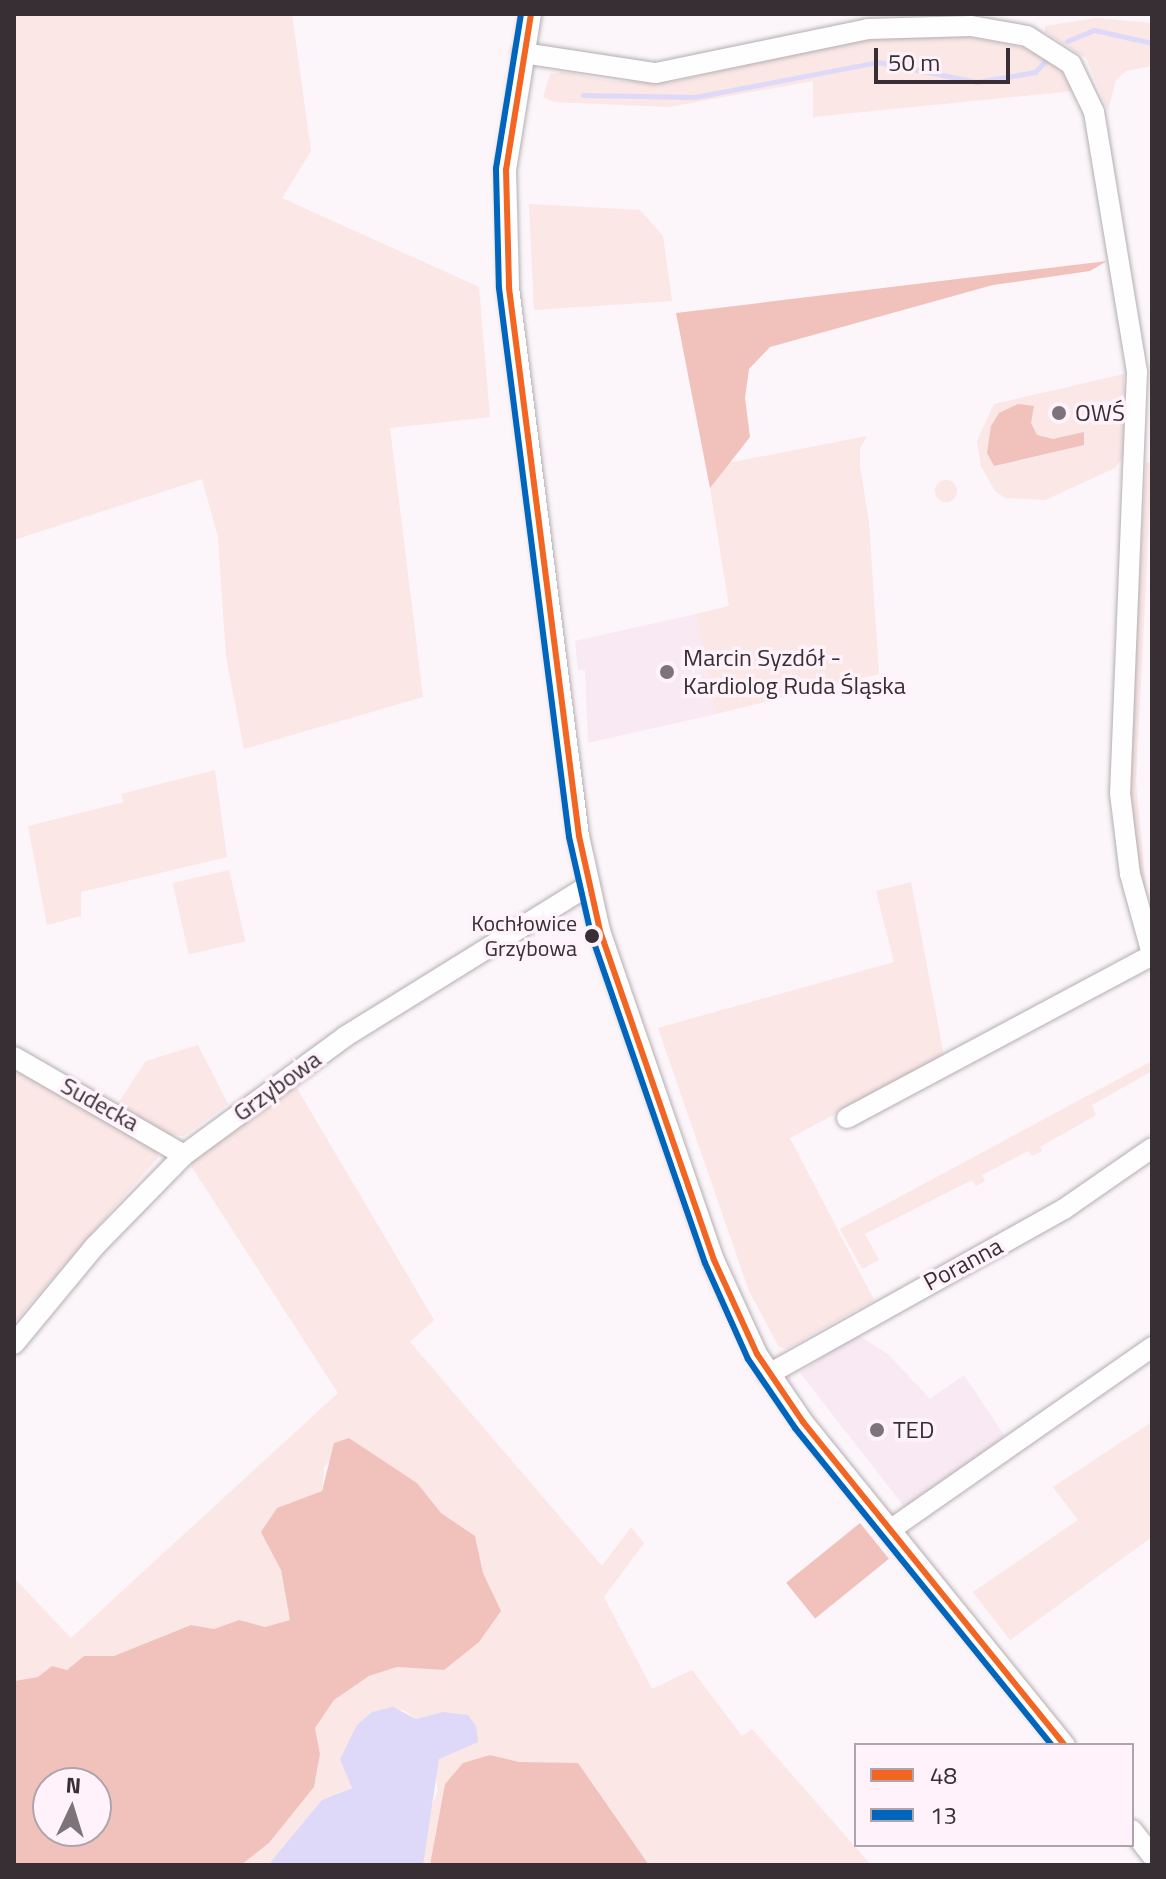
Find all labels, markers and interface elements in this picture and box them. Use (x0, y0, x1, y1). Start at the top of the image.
scale bar (878, 32, 1014, 82)
text: 50 m (888, 44, 940, 80)
place label: OWŚ (1075, 399, 1125, 427)
marker: OWŚ (1050, 404, 1068, 422)
place label: Marcin Syzdół - Kardiolog Ruda Śląska (683, 644, 906, 700)
marker: Marcin Syzdół - Kardiolog Ruda Śląska (658, 663, 676, 681)
place label: Kochłowice Grzybowa (471, 910, 577, 962)
marker: Kochłowice Grzybowa (584, 928, 600, 944)
street label: Grzybowa (228, 1045, 326, 1127)
street label: Sudecka (56, 1071, 144, 1137)
street label: Poranna (919, 1231, 1007, 1297)
place label: TED (893, 1416, 934, 1444)
marker: TED (868, 1421, 886, 1439)
legend (854, 1743, 1134, 1847)
text: 48 (930, 1757, 957, 1793)
north arrow (32, 1767, 112, 1847)
text: N (65, 1768, 82, 1803)
text: 13 (930, 1797, 957, 1833)

